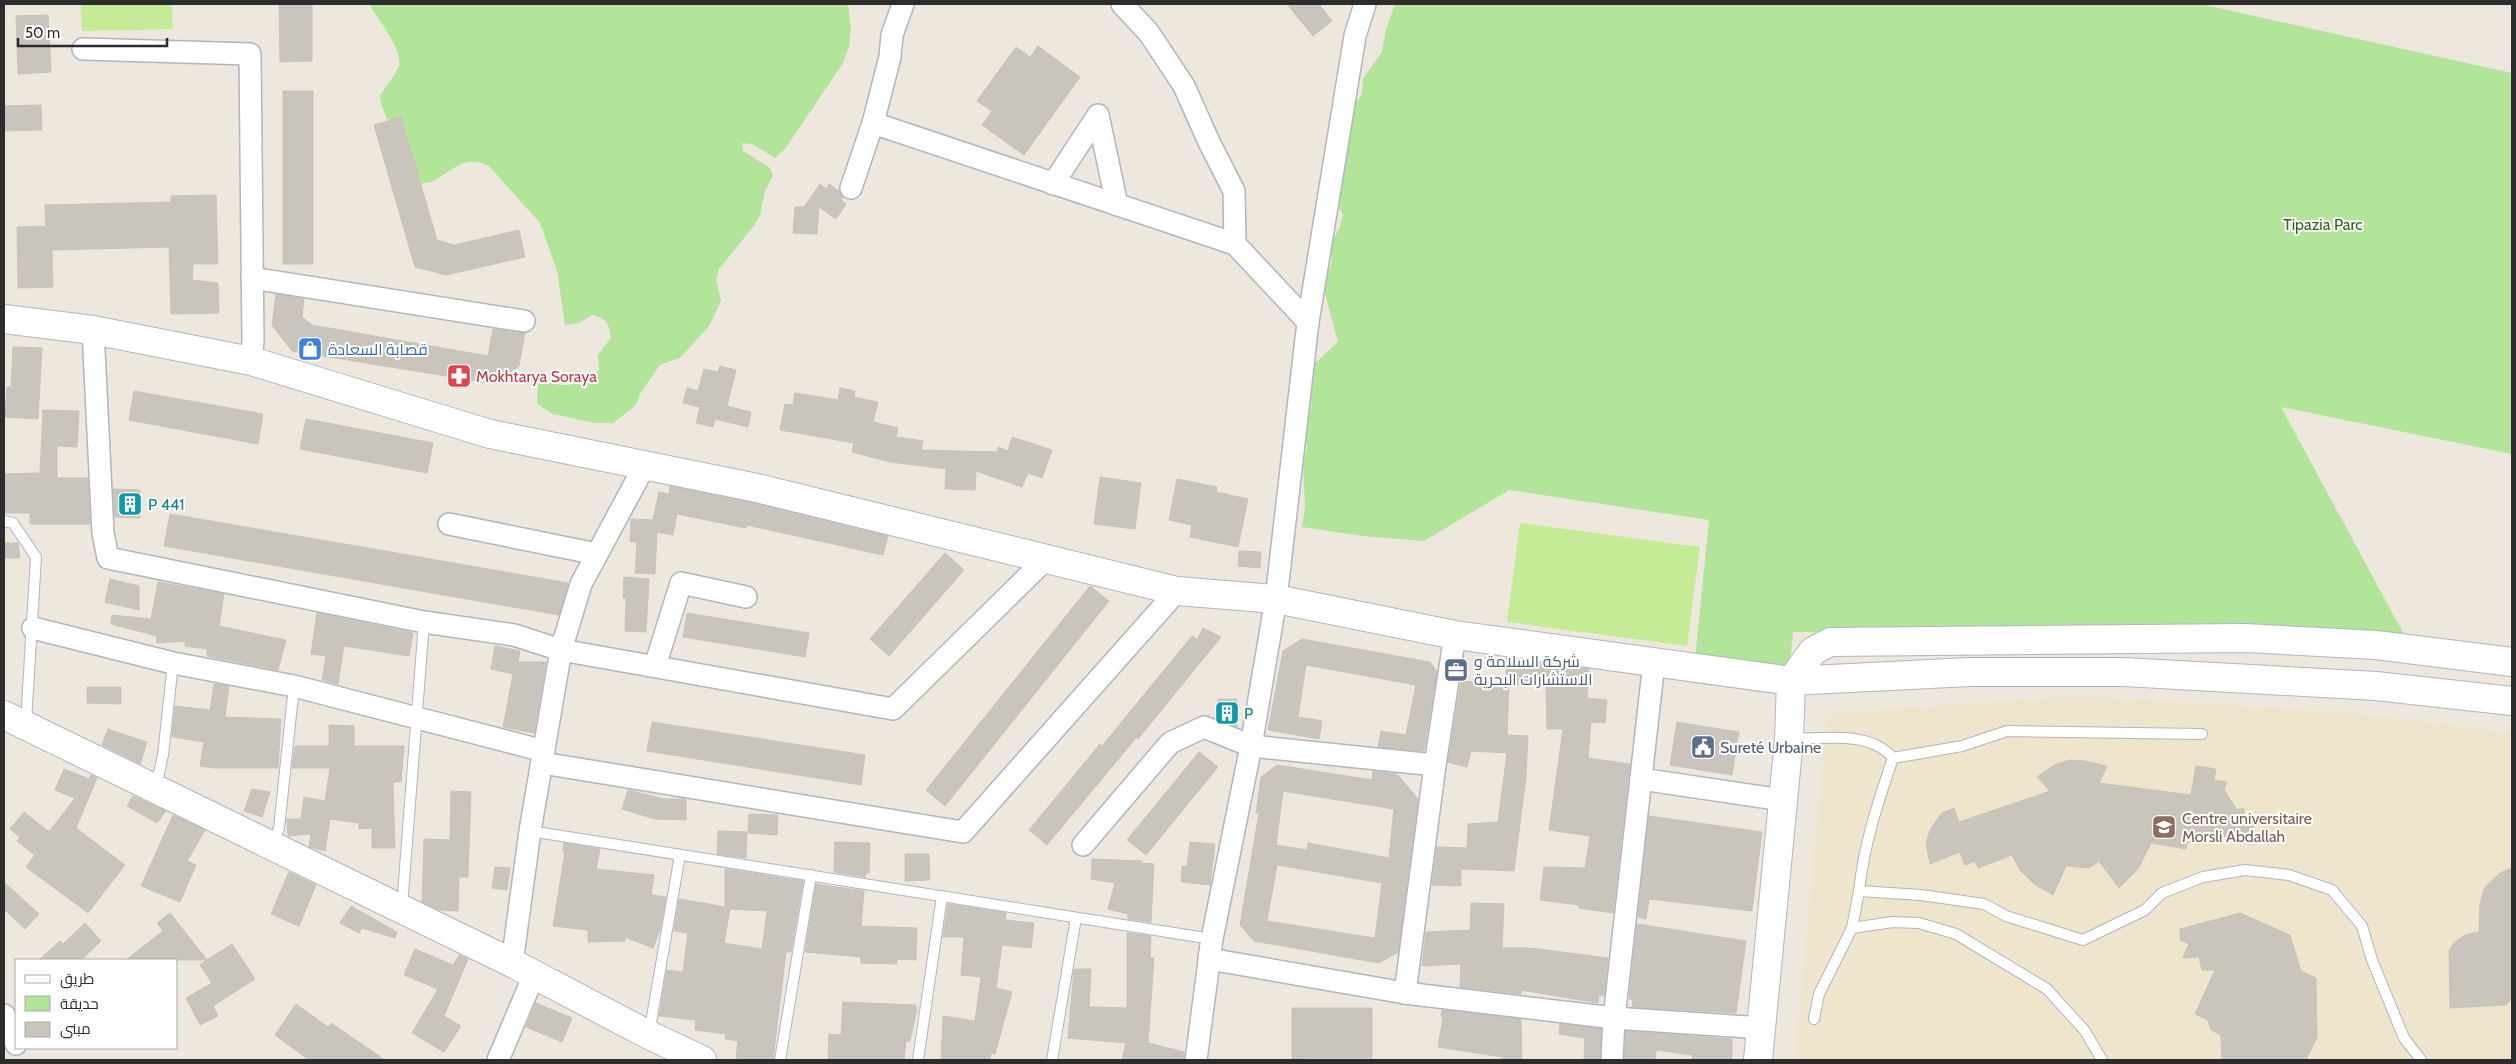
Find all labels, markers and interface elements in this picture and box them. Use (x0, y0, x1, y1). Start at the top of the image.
scale bar (18, 15, 166, 47)
text: 50 m (25, 24, 60, 42)
park label: Tipazia Parc (2283, 215, 2363, 234)
shop icon: قصابة السعادة (297, 336, 323, 362)
place label: قصابة السعادة (328, 340, 428, 359)
pharmacy icon: Mokhtarya Soraya (446, 363, 472, 389)
place label: Mokhtarya Soraya (476, 367, 597, 386)
building icon: P 441 (117, 491, 143, 517)
place label: P 441 (148, 495, 184, 514)
place label: شركة السلامة و الاستشارات البحرية (1474, 652, 1592, 689)
office icon: شركة السلامة و الاستشارات البحرية (1443, 657, 1469, 683)
building icon: P (1214, 700, 1240, 726)
place label: P (1244, 704, 1253, 723)
public building icon: Sureté Urbaine (1690, 734, 1716, 760)
place label: Sureté Urbaine (1720, 738, 1821, 757)
place label: Centre universitaire Morsli Abdallah (2182, 809, 2312, 846)
school or university icon: Centre universitaire Morsli Abdallah (2151, 814, 2177, 840)
legend (15, 959, 178, 1049)
text: طريق (60, 970, 94, 989)
text: حديقة (60, 995, 99, 1013)
text: مبنى (60, 1020, 91, 1039)

